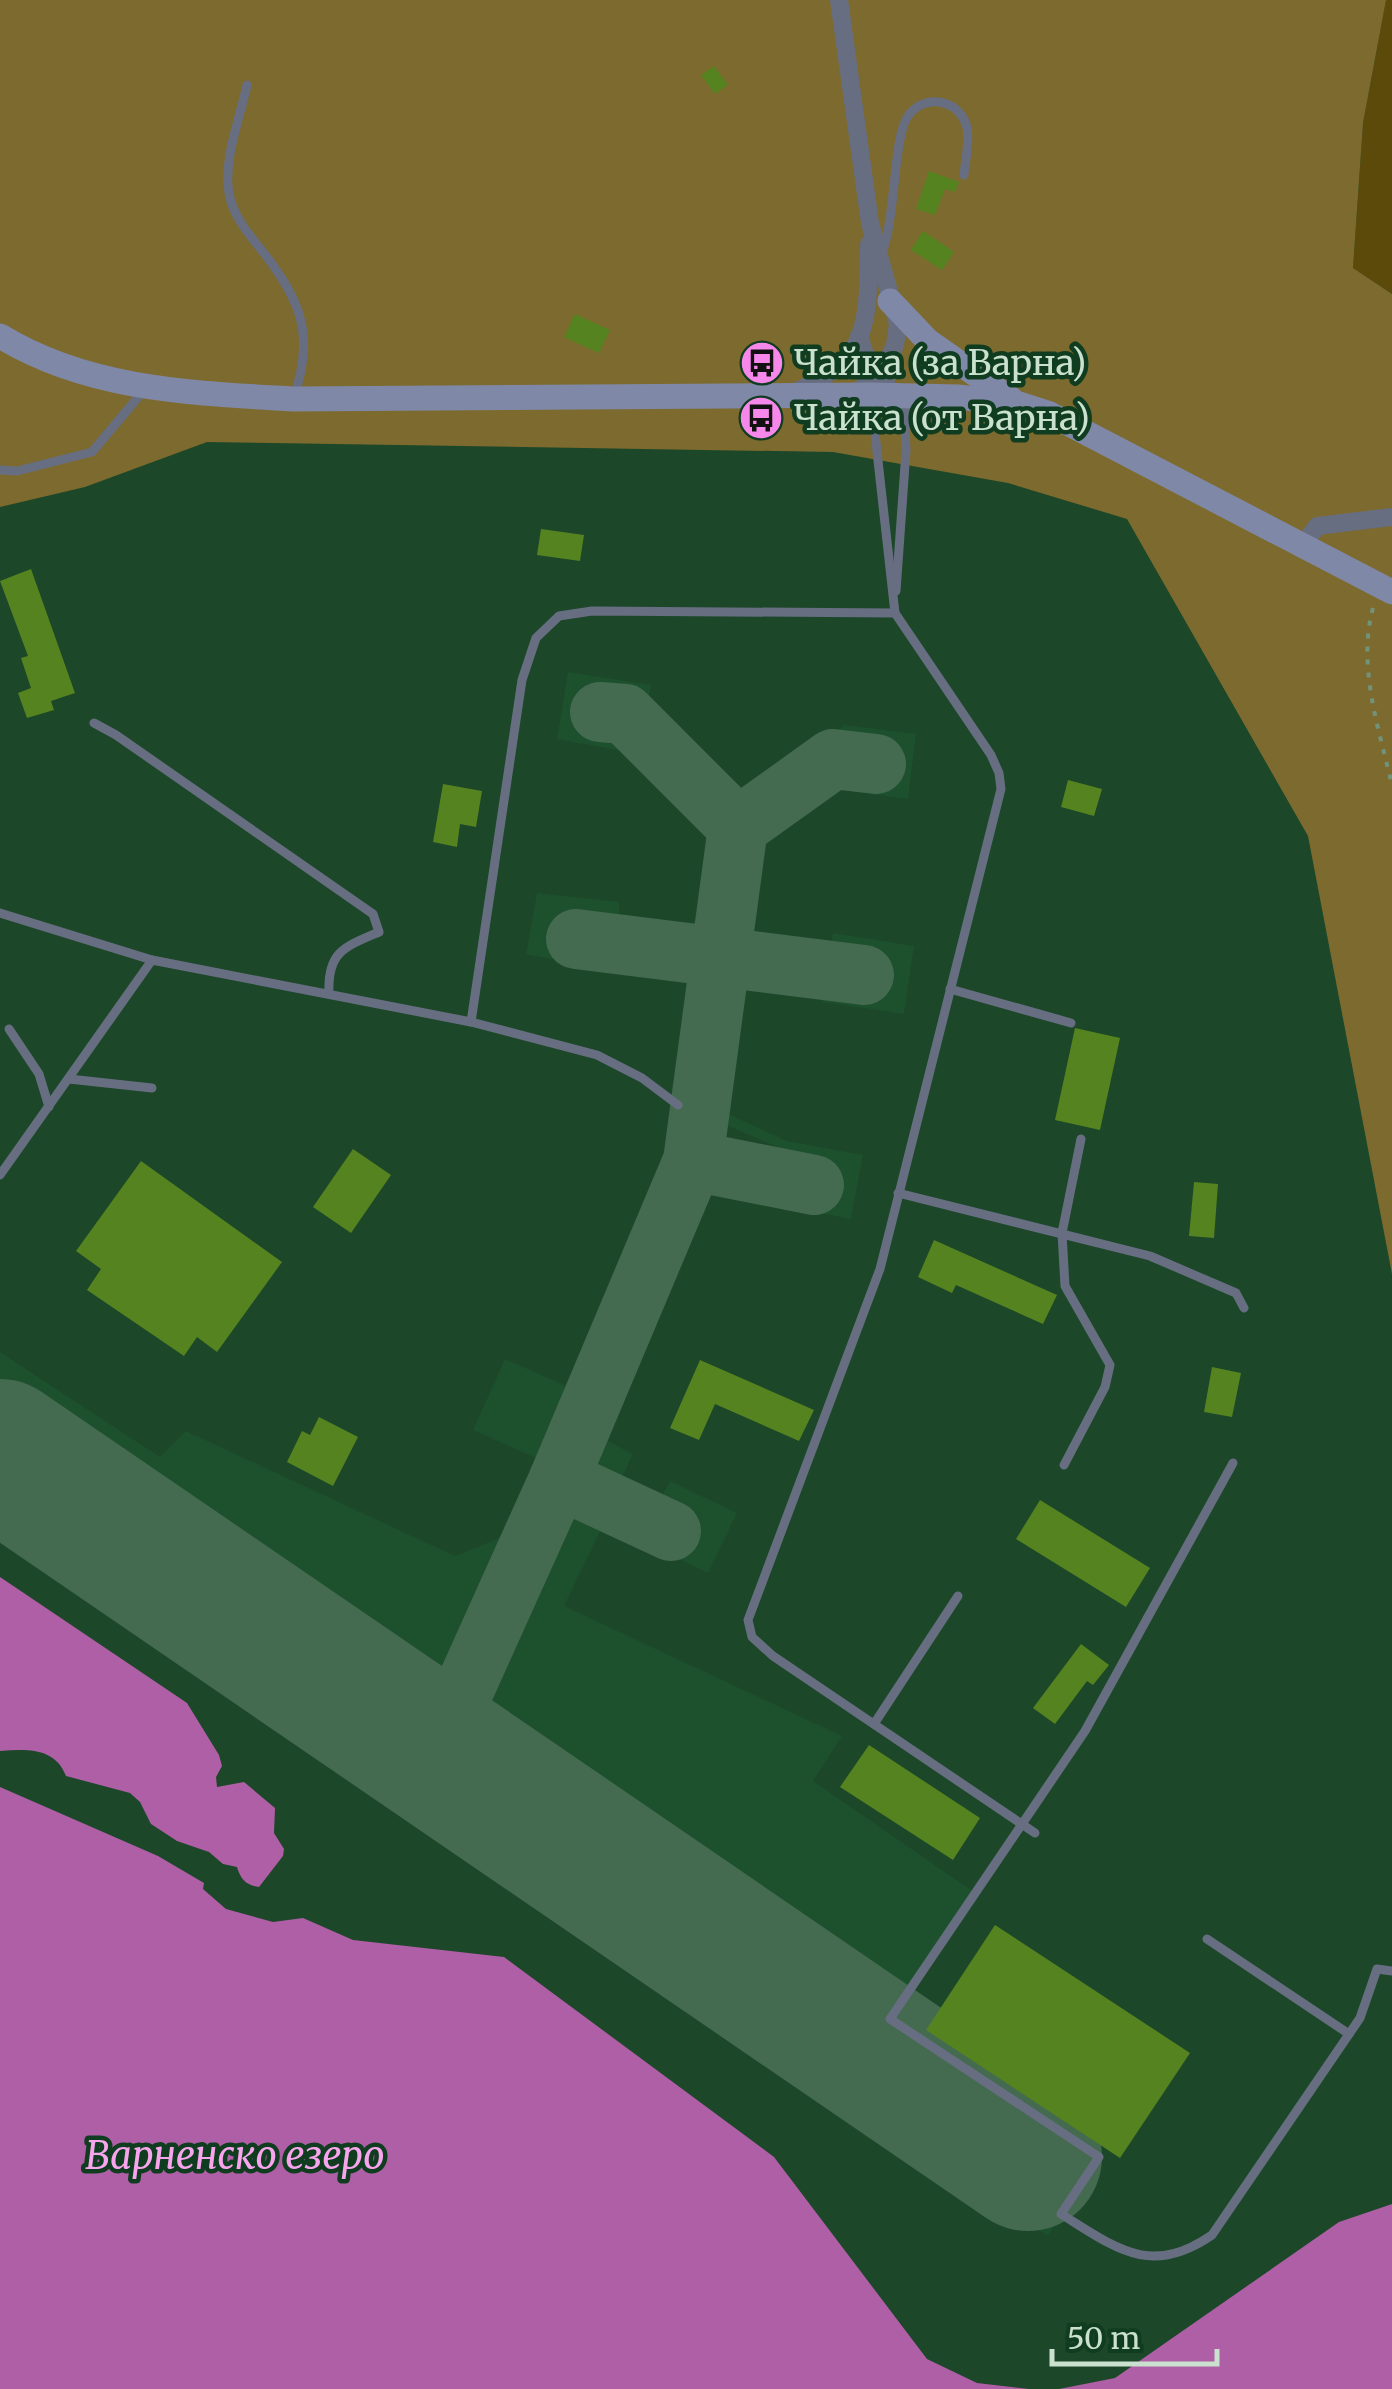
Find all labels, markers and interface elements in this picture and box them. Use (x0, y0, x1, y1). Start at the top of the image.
bus stop icon: Чайка (за Варна) (739, 340, 785, 386)
place label: Чайка (за Варна) (794, 341, 1086, 385)
bus stop icon: Чайка (от Варна) (738, 395, 784, 441)
place label: Чайка (от Варна) (794, 396, 1090, 440)
water label: Варненско езеро (85, 2132, 385, 2179)
scale bar (1052, 2304, 1217, 2366)
text: 50 m (1067, 2319, 1140, 2357)

